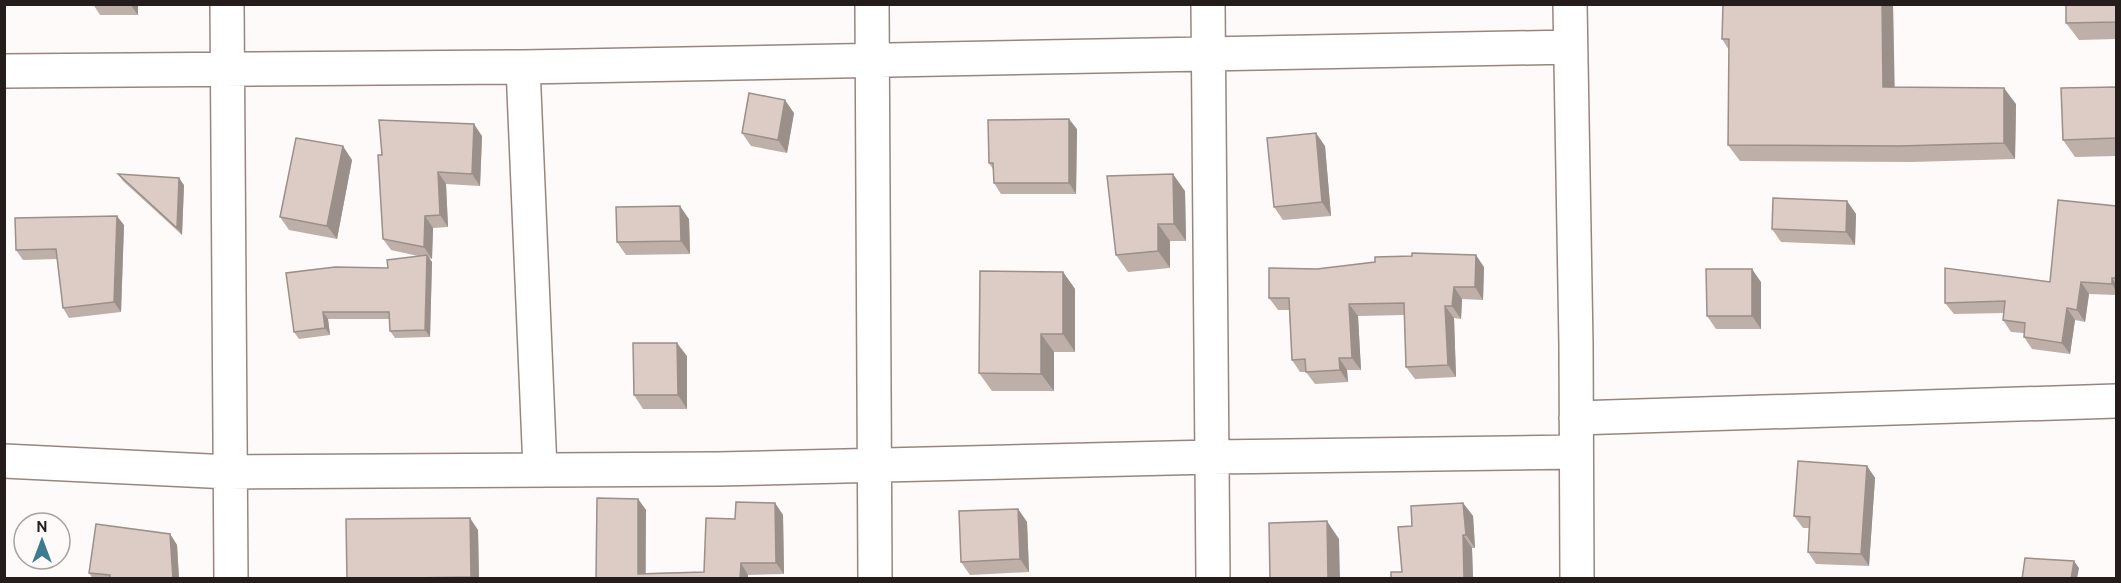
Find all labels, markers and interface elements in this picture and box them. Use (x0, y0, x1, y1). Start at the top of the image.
north arrow (12, 511, 72, 571)
text: N (36, 517, 48, 536)

